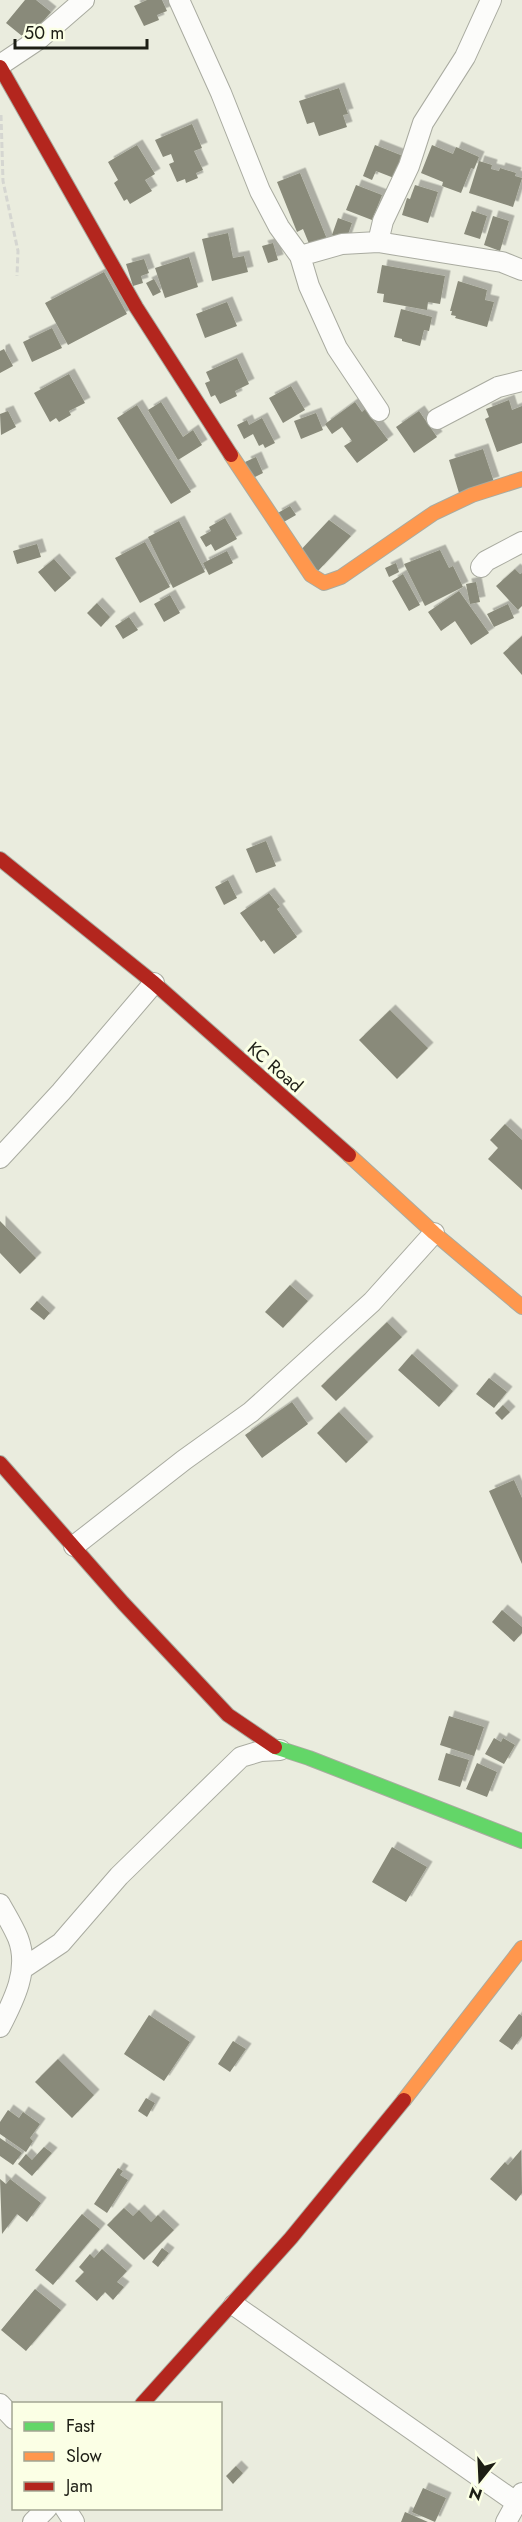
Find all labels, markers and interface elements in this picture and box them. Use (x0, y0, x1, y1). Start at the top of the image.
scale bar (15, 12, 147, 50)
text: 50 m (24, 20, 64, 46)
street label: KC Road (242, 1036, 308, 1098)
legend (12, 2402, 222, 2510)
text: Fast (66, 2413, 95, 2439)
text: Slow (66, 2443, 103, 2469)
north arrow (450, 2450, 510, 2510)
text: Jam (64, 2473, 93, 2499)
text: N (466, 2481, 485, 2507)

